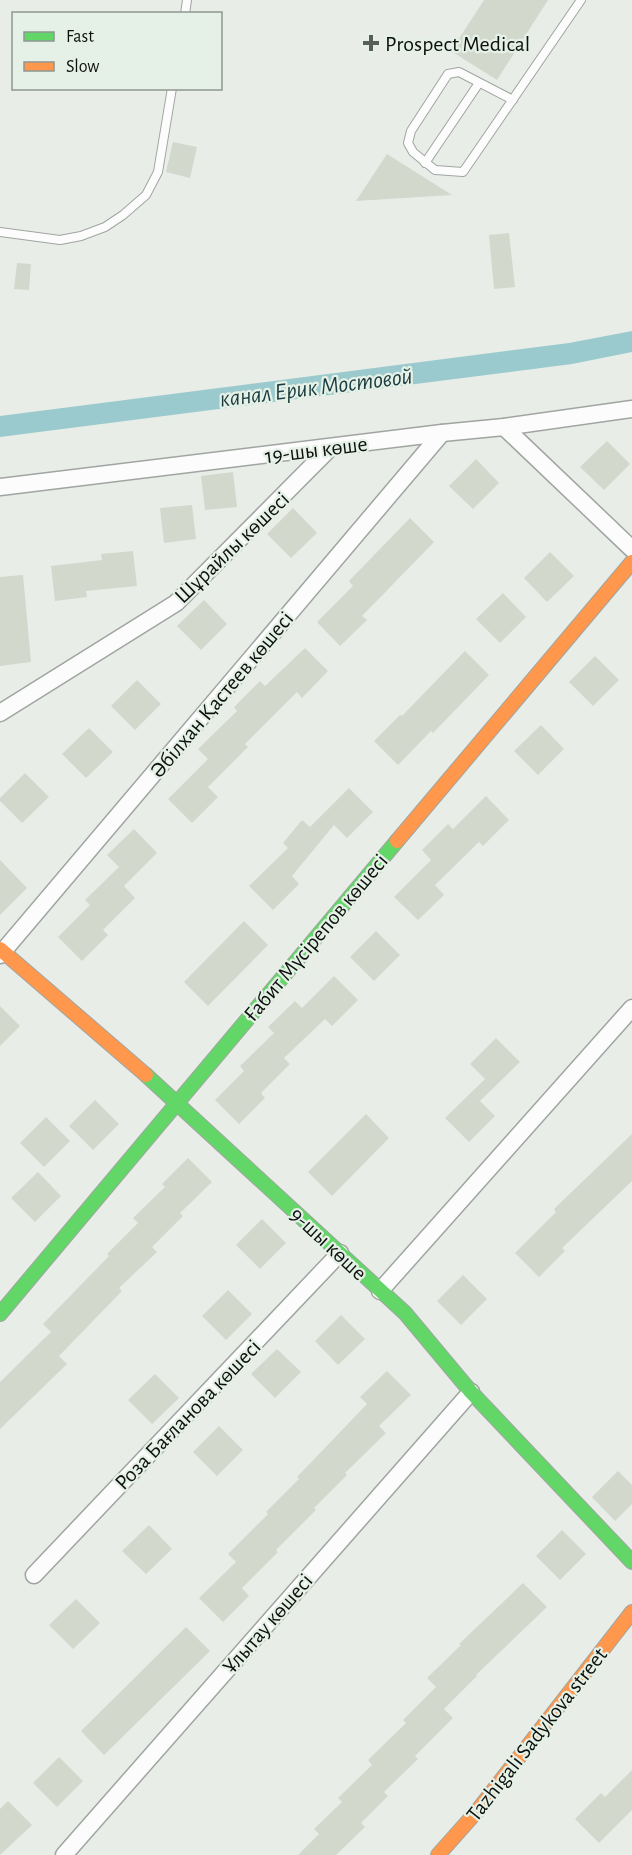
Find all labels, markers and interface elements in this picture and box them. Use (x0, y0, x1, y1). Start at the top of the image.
legend (12, 12, 222, 90)
text: Fast (66, 28, 94, 46)
place label: Prospect Medical (385, 33, 530, 55)
marker: Prospect Medical (362, 34, 380, 52)
text: Slow (66, 58, 99, 76)
water label: канал Ерик Мостовой (219, 364, 414, 412)
street label: 19-шы көше (263, 433, 369, 467)
street label: Шұрайлы көшесі (170, 488, 293, 608)
street label: Әбілхан Қастеев көшесi (146, 607, 297, 782)
street label: Ғабит Мүсірепов көшесi (240, 850, 392, 1025)
street label: 9-шы көше (286, 1203, 371, 1284)
street label: Роза Бағланова көшесi (111, 1335, 265, 1494)
street label: Ұлытау көшесi (219, 1569, 317, 1678)
street label: Tazhigali Sadykova street (462, 1644, 611, 1826)

